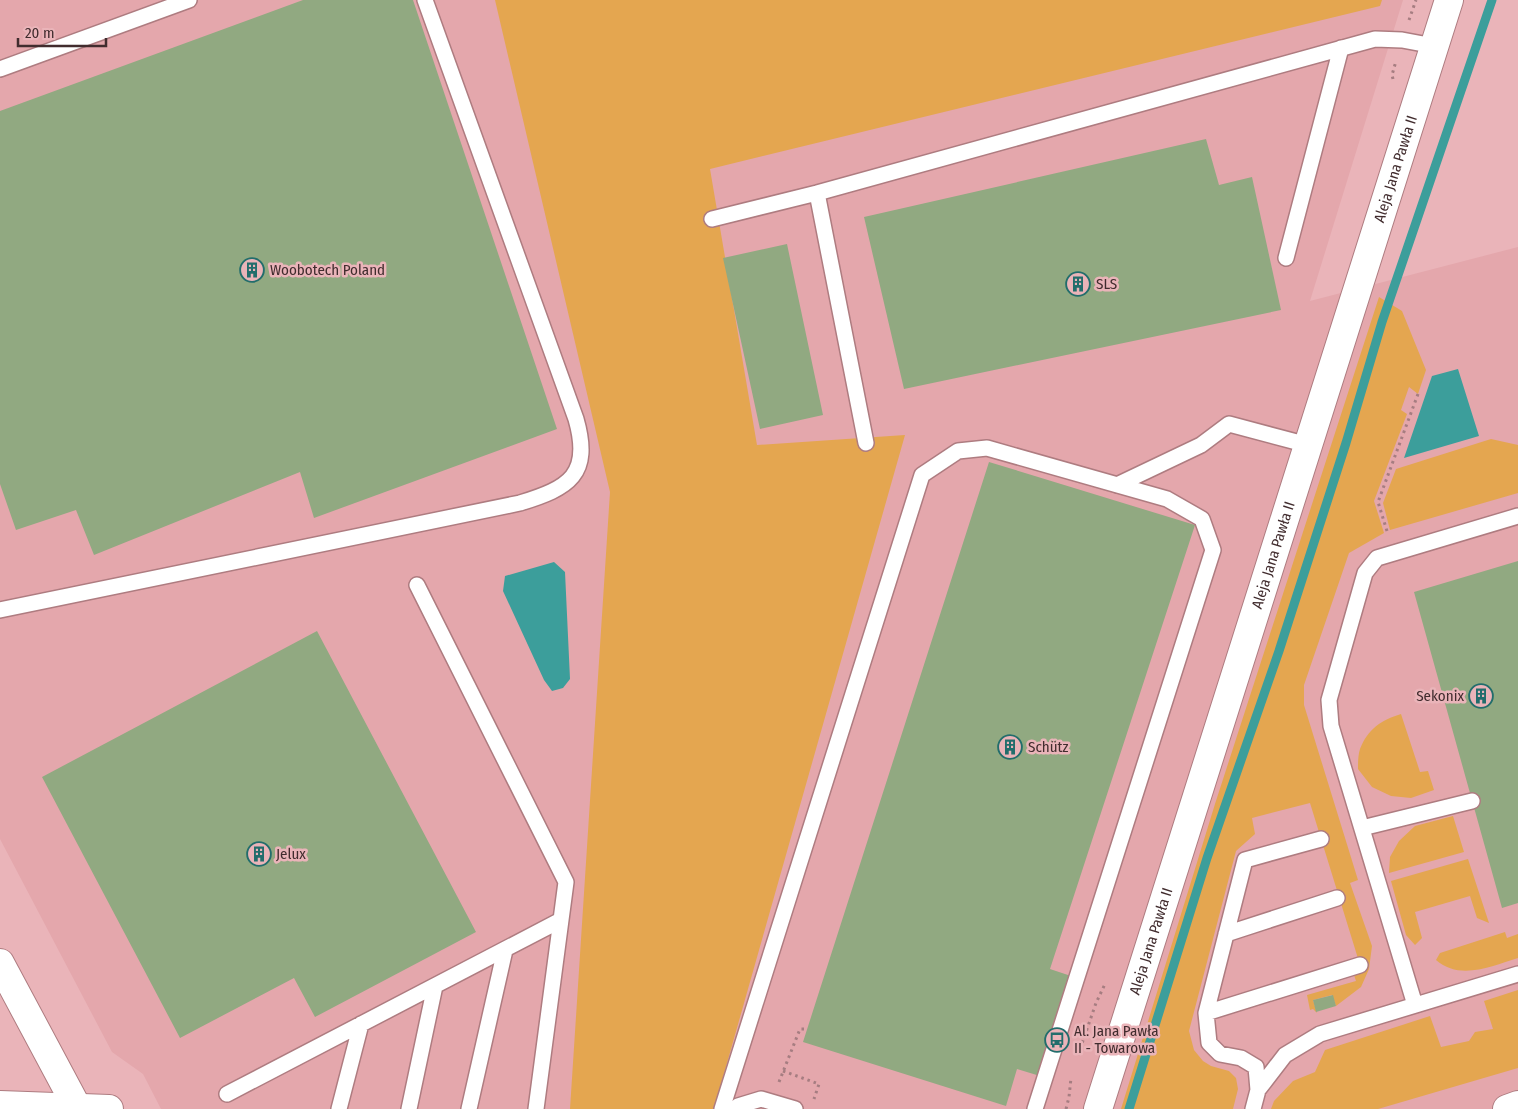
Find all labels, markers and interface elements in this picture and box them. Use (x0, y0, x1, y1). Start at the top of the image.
scale bar (18, 15, 105, 47)
text: 20 m (25, 24, 55, 42)
street label: Aleja Jana Pawła II (1370, 113, 1421, 225)
building icon: Woobotech Poland (239, 257, 265, 283)
place label: Woobotech Poland (270, 261, 385, 279)
building icon: SLS (1065, 271, 1091, 297)
place label: SLS (1096, 275, 1117, 293)
street label: Aleja Jana Pawła II (1248, 499, 1299, 611)
building icon: Sekonix (1468, 683, 1494, 709)
place label: Sekonix (1416, 687, 1464, 705)
building icon: Schütz (997, 734, 1023, 760)
place label: Schütz (1028, 738, 1069, 756)
building icon: Jelux (246, 841, 272, 867)
place label: Jelux (276, 845, 306, 863)
street label: Aleja Jana Pawła II (1126, 885, 1176, 997)
place label: Al. Jana Pawła II - Towarowa (1074, 1022, 1159, 1057)
bus stop icon: Al. Jana Pawła II - Towarowa (1044, 1027, 1070, 1053)

